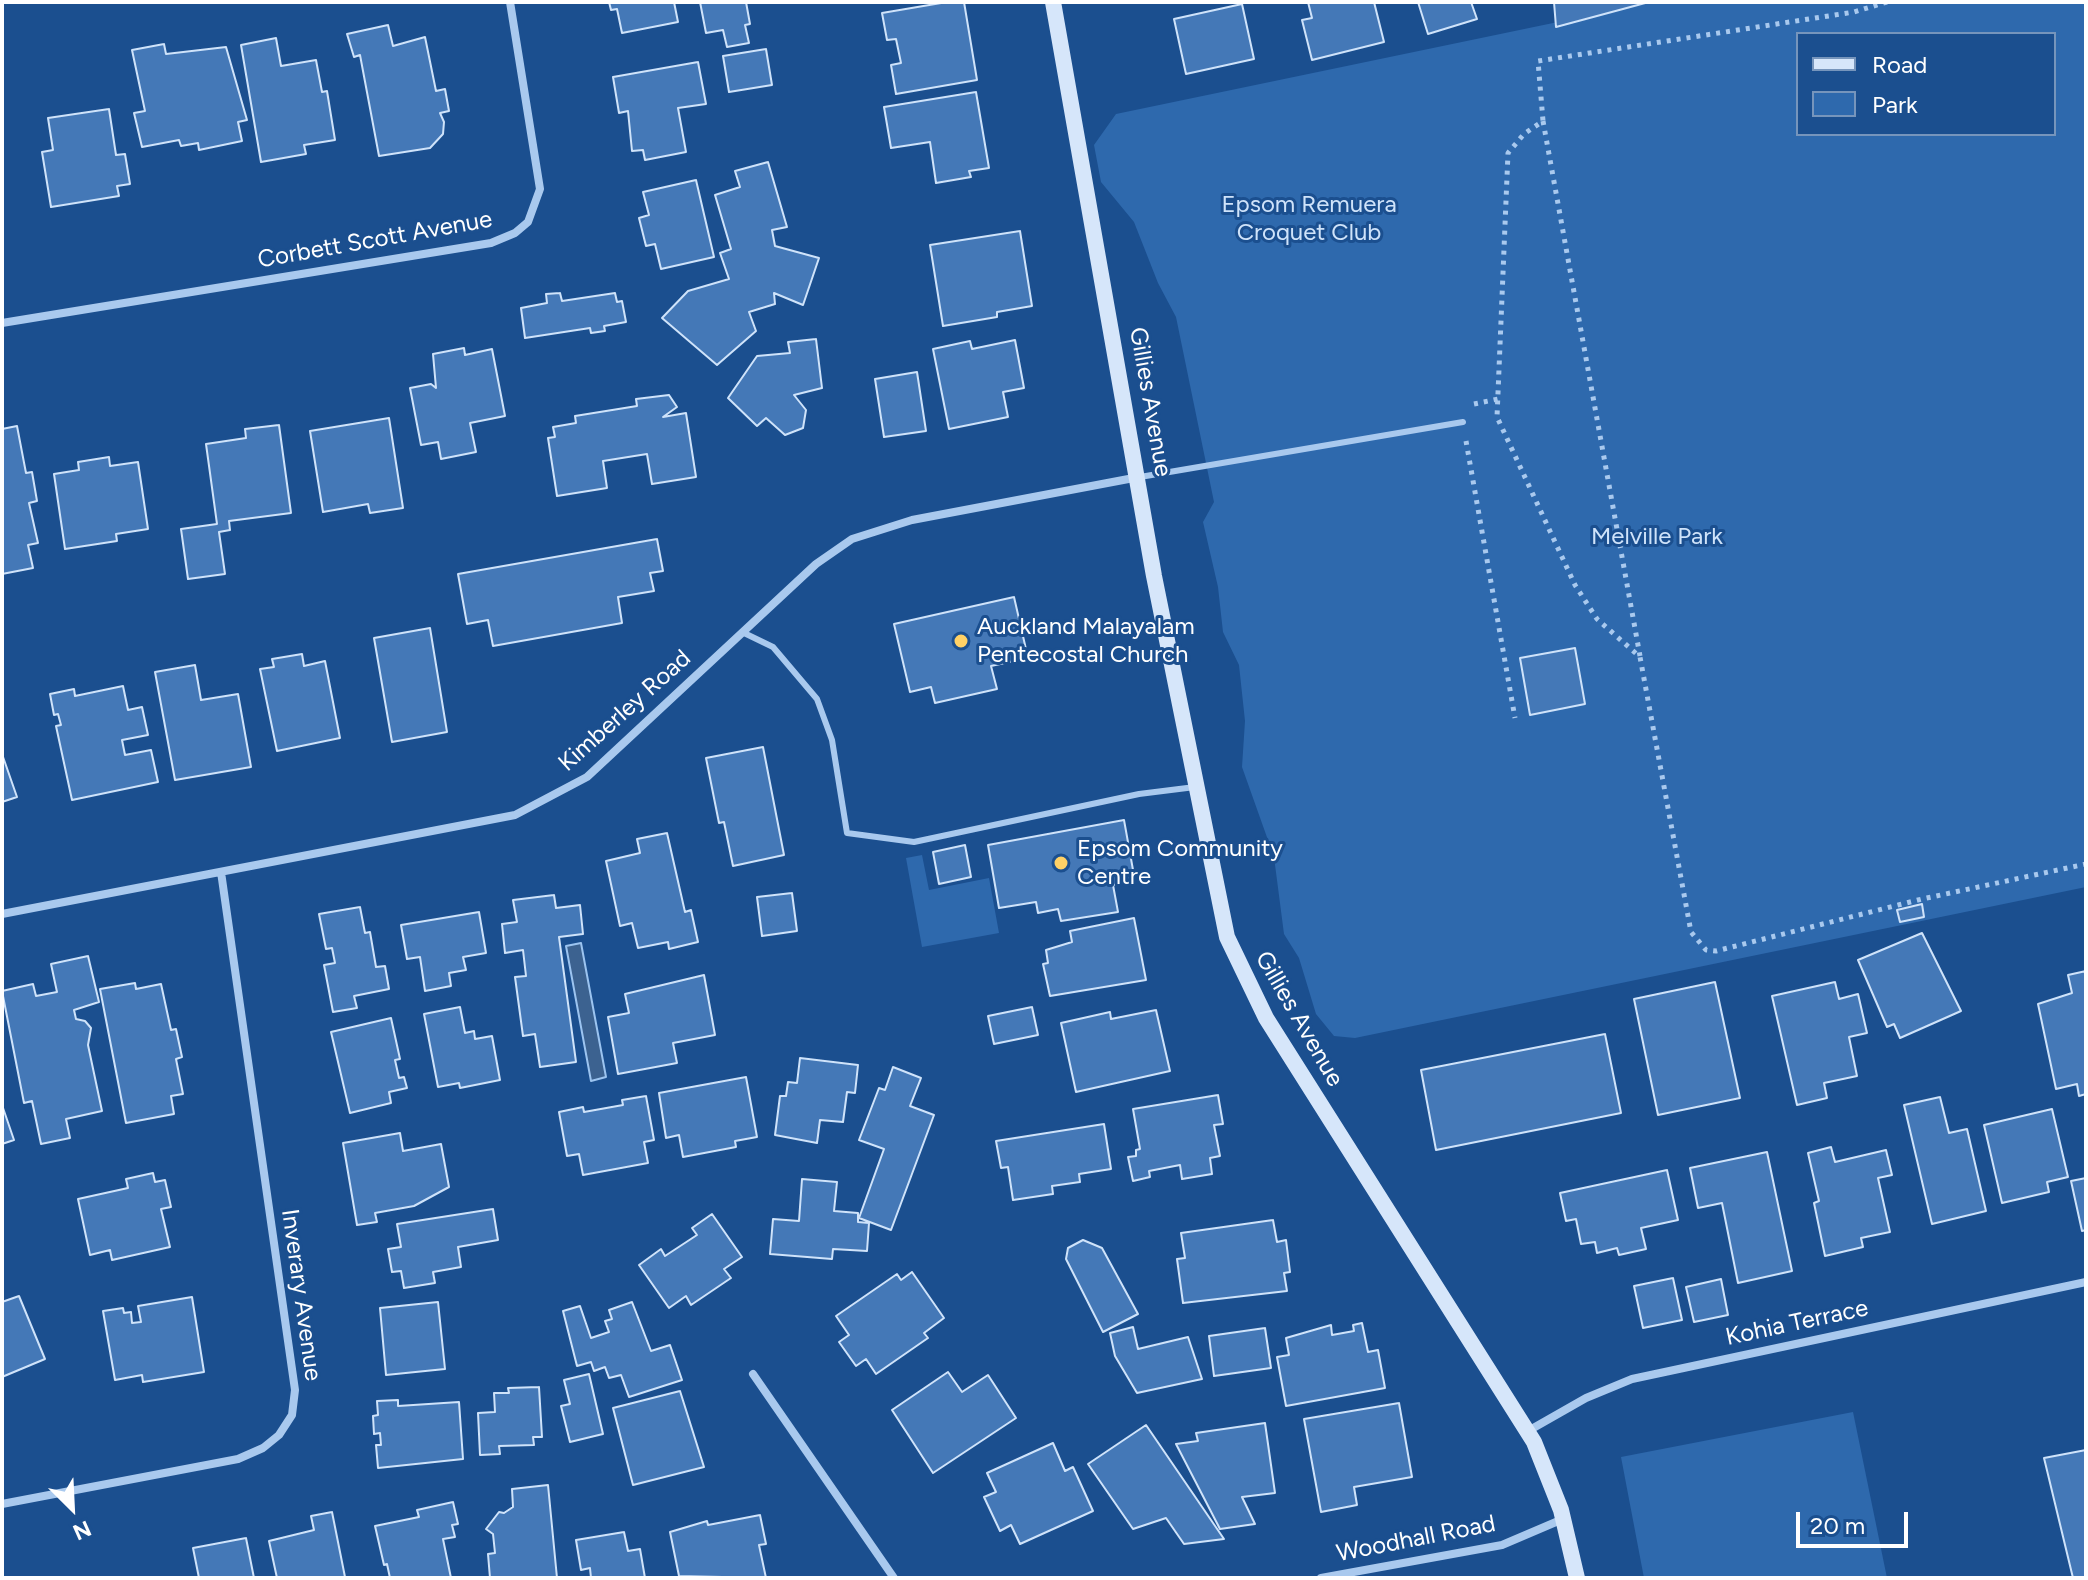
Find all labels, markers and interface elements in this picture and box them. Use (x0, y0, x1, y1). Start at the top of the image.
legend (1796, 32, 2056, 136)
text: Road (1872, 50, 1927, 79)
text: Park (1872, 90, 1918, 119)
park label: Epsom Remuera Croquet Club (1221, 191, 1397, 247)
street label: Corbett Scott Avenue (256, 205, 494, 275)
street label: Gillies Avenue (1123, 325, 1177, 479)
park label: Melville Park (1591, 523, 1723, 551)
place label: Auckland Malayalam Pentecostal Church (977, 613, 1195, 669)
marker: Auckland Malayalam Pentecostal Church (952, 632, 970, 650)
street label: Kimberley Road (553, 644, 697, 778)
place label: Epsom Community Centre (1077, 835, 1283, 891)
marker: Epsom Community Centre (1052, 854, 1070, 872)
street label: Gillies Avenue (1249, 946, 1349, 1092)
street label: Inverary Avenue (275, 1207, 327, 1383)
street label: Kohia Terrace (1723, 1294, 1871, 1352)
north arrow (32, 1468, 112, 1548)
scale bar (1800, 1496, 1912, 1546)
street label: Woodhall Road (1334, 1509, 1498, 1569)
text: 20 m (1810, 1511, 1865, 1540)
text: N (69, 1515, 95, 1546)

